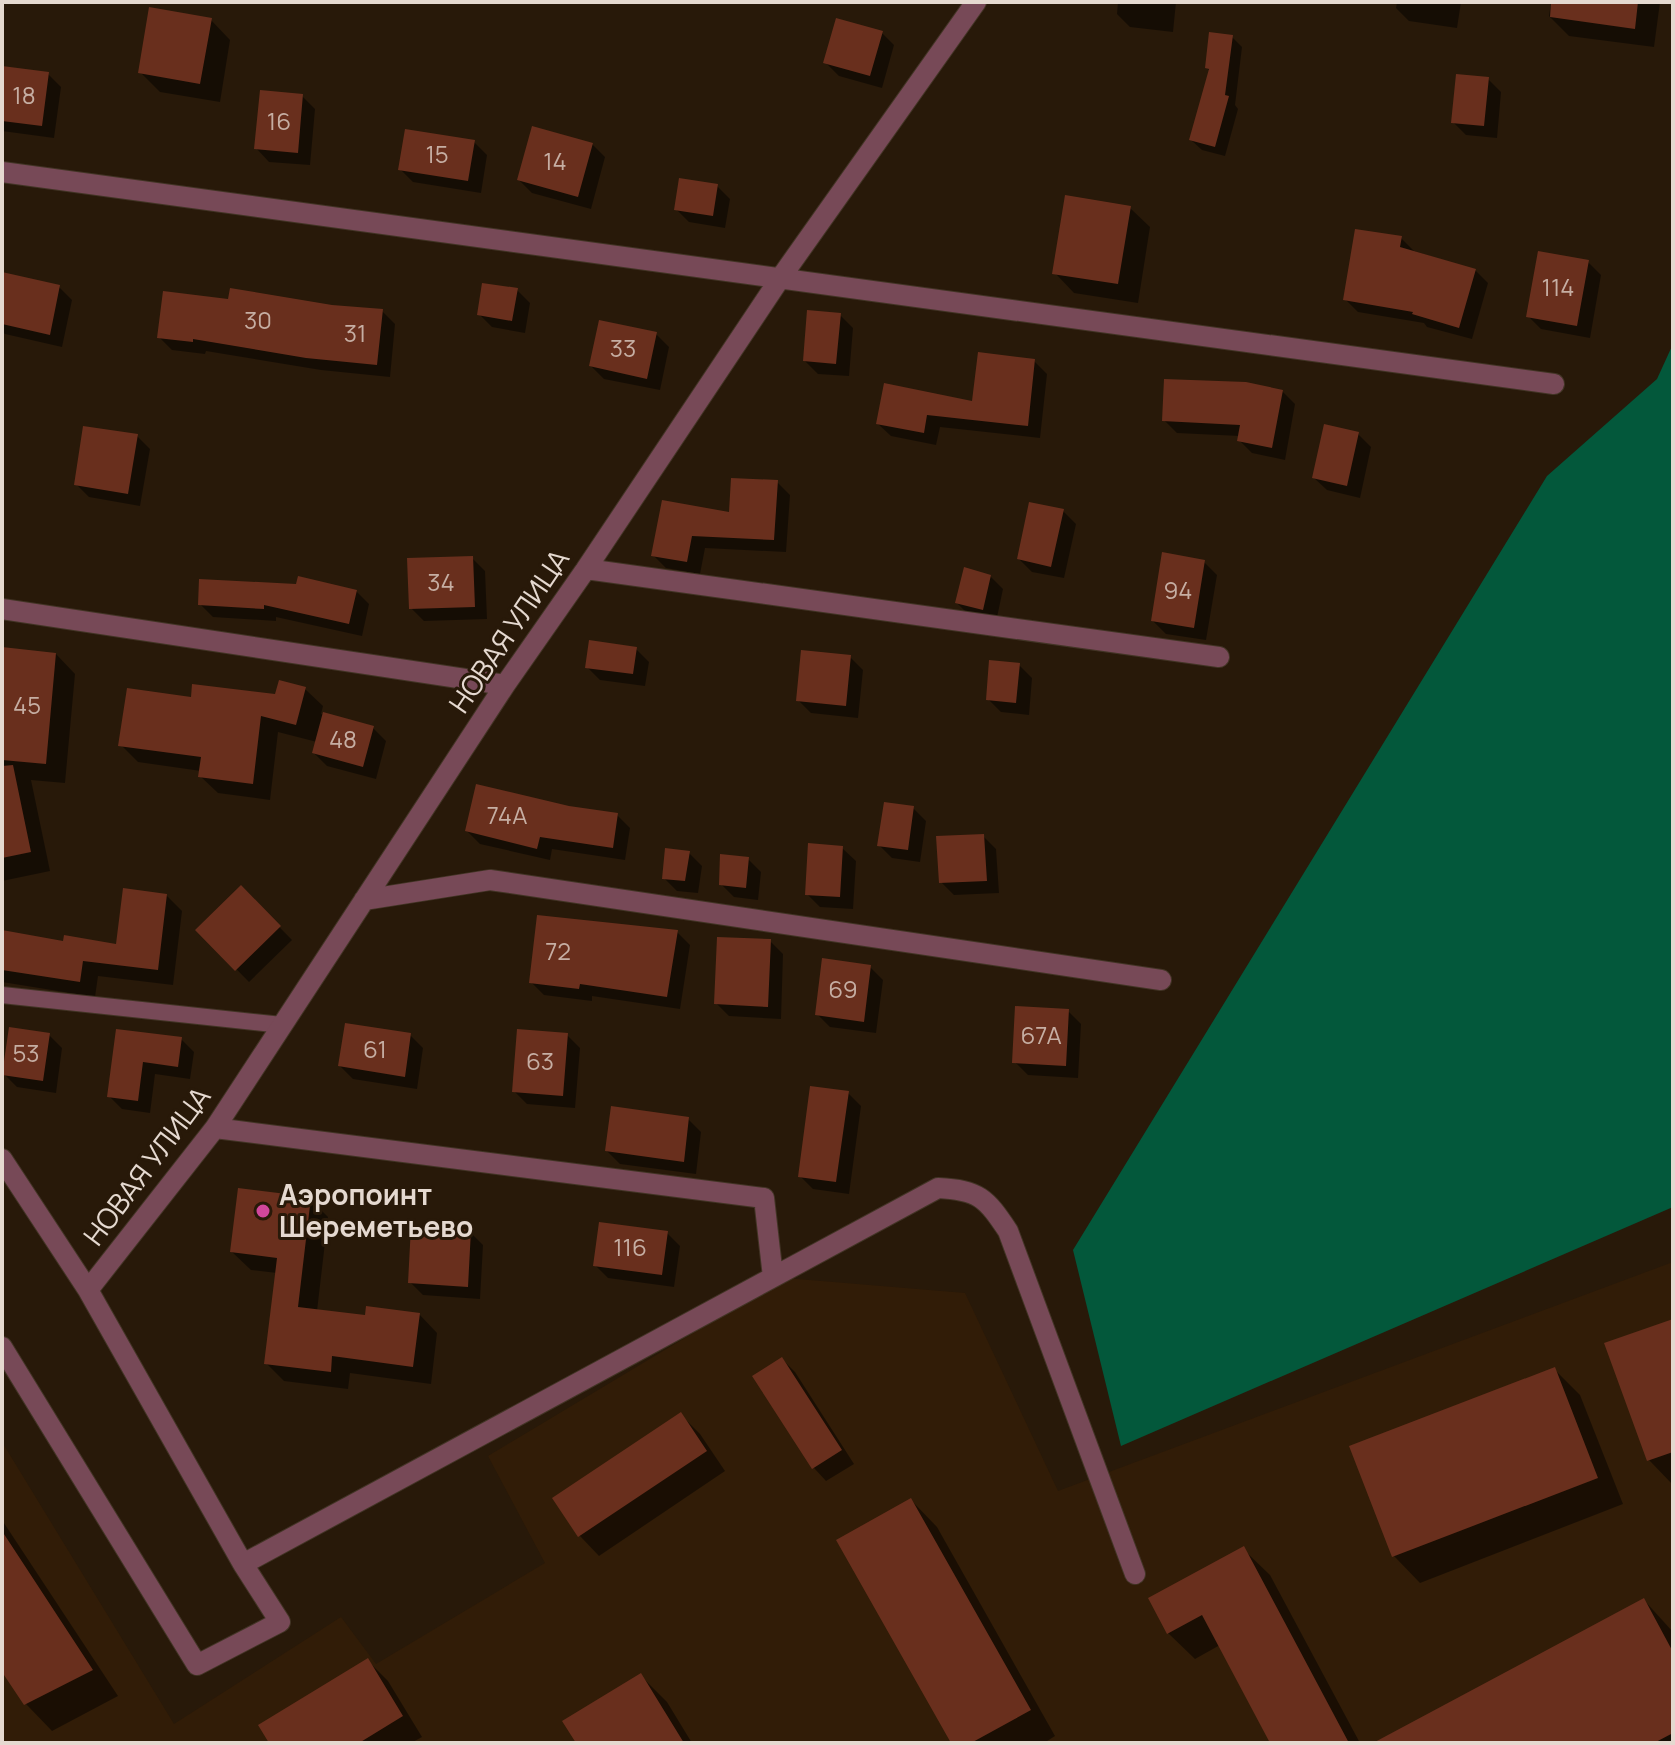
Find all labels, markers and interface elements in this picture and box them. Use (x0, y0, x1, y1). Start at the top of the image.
house number: 18 (12, 78, 36, 111)
house number: 16 (267, 104, 291, 137)
house number: 15 (425, 137, 449, 170)
house number: 14 (543, 144, 567, 177)
house number: 114 (1542, 270, 1574, 303)
house number: 30 (244, 303, 272, 336)
house number: 31 (344, 316, 366, 349)
house number: 33 (610, 331, 636, 364)
street label: НОВАЯ УЛИЦА (439, 541, 577, 720)
house number: 34 (427, 565, 455, 598)
house number: 94 (1163, 573, 1193, 606)
house number: 45 (13, 688, 41, 721)
house number: 48 (329, 722, 357, 755)
house number: 74А (487, 798, 527, 831)
house number: 72 (545, 934, 571, 967)
house number: 69 (828, 972, 858, 1005)
house number: 67А (1020, 1018, 1062, 1051)
house number: 61 (363, 1032, 387, 1065)
house number: 53 (12, 1036, 40, 1069)
house number: 63 (526, 1044, 554, 1077)
street label: НОВАЯ УЛИЦА (74, 1078, 219, 1253)
place label: Аэропоинт Шереметьево (279, 1175, 473, 1245)
marker: Аэропоинт Шереметьево (254, 1202, 272, 1220)
house number: 116 (613, 1230, 647, 1263)

